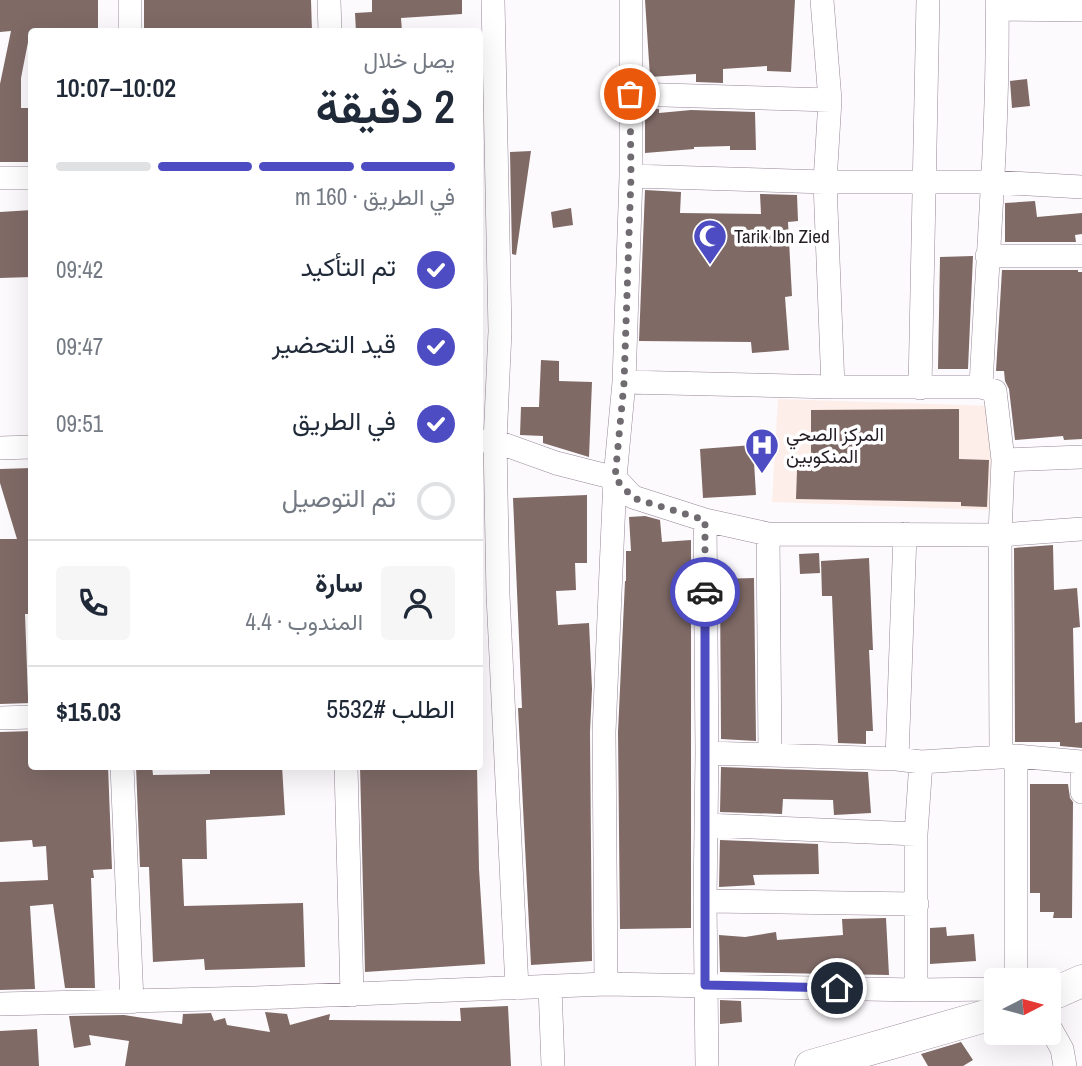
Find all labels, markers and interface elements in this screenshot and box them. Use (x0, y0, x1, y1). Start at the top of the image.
text: يصل خلال (363, 44, 455, 75)
pin (600, 64, 660, 124)
text: 10:02–10:07 (56, 70, 176, 105)
text: 2 دقيقة (316, 75, 455, 137)
icon: bag (611, 75, 649, 113)
text: في الطريق · 160 m (295, 181, 455, 212)
mosque icon: Tarik Ibn Zied (691, 217, 729, 266)
place label: Tarik Ibn Zied (734, 223, 830, 249)
text: تم التأكيد (301, 249, 396, 284)
icon: check (417, 251, 455, 289)
text: 09:42 (56, 254, 103, 285)
text: قيد التحضير (272, 326, 396, 361)
icon: check (417, 328, 455, 366)
text: 09:47 (56, 331, 103, 362)
text: في الطريق (292, 403, 396, 438)
icon: check (417, 405, 455, 443)
text: 09:51 (56, 408, 103, 439)
place label: المركز الصحي المنكوبين (786, 421, 884, 469)
hospital icon: المركز الصحي المنكوبين (743, 426, 781, 475)
text: تم التوصيل (282, 480, 396, 515)
courier (670, 557, 740, 627)
text: سارة (315, 565, 363, 600)
button: phone (56, 566, 130, 640)
button: person (381, 566, 455, 640)
icon: car (686, 573, 724, 611)
text: المندوب · 4.4 (246, 606, 363, 637)
text: الطلب #5532 (326, 691, 455, 726)
text: $15.03 (56, 694, 121, 729)
pin (807, 958, 867, 1018)
north arrow (984, 968, 1060, 1045)
map controls (984, 968, 1061, 1045)
icon: home (818, 969, 856, 1007)

